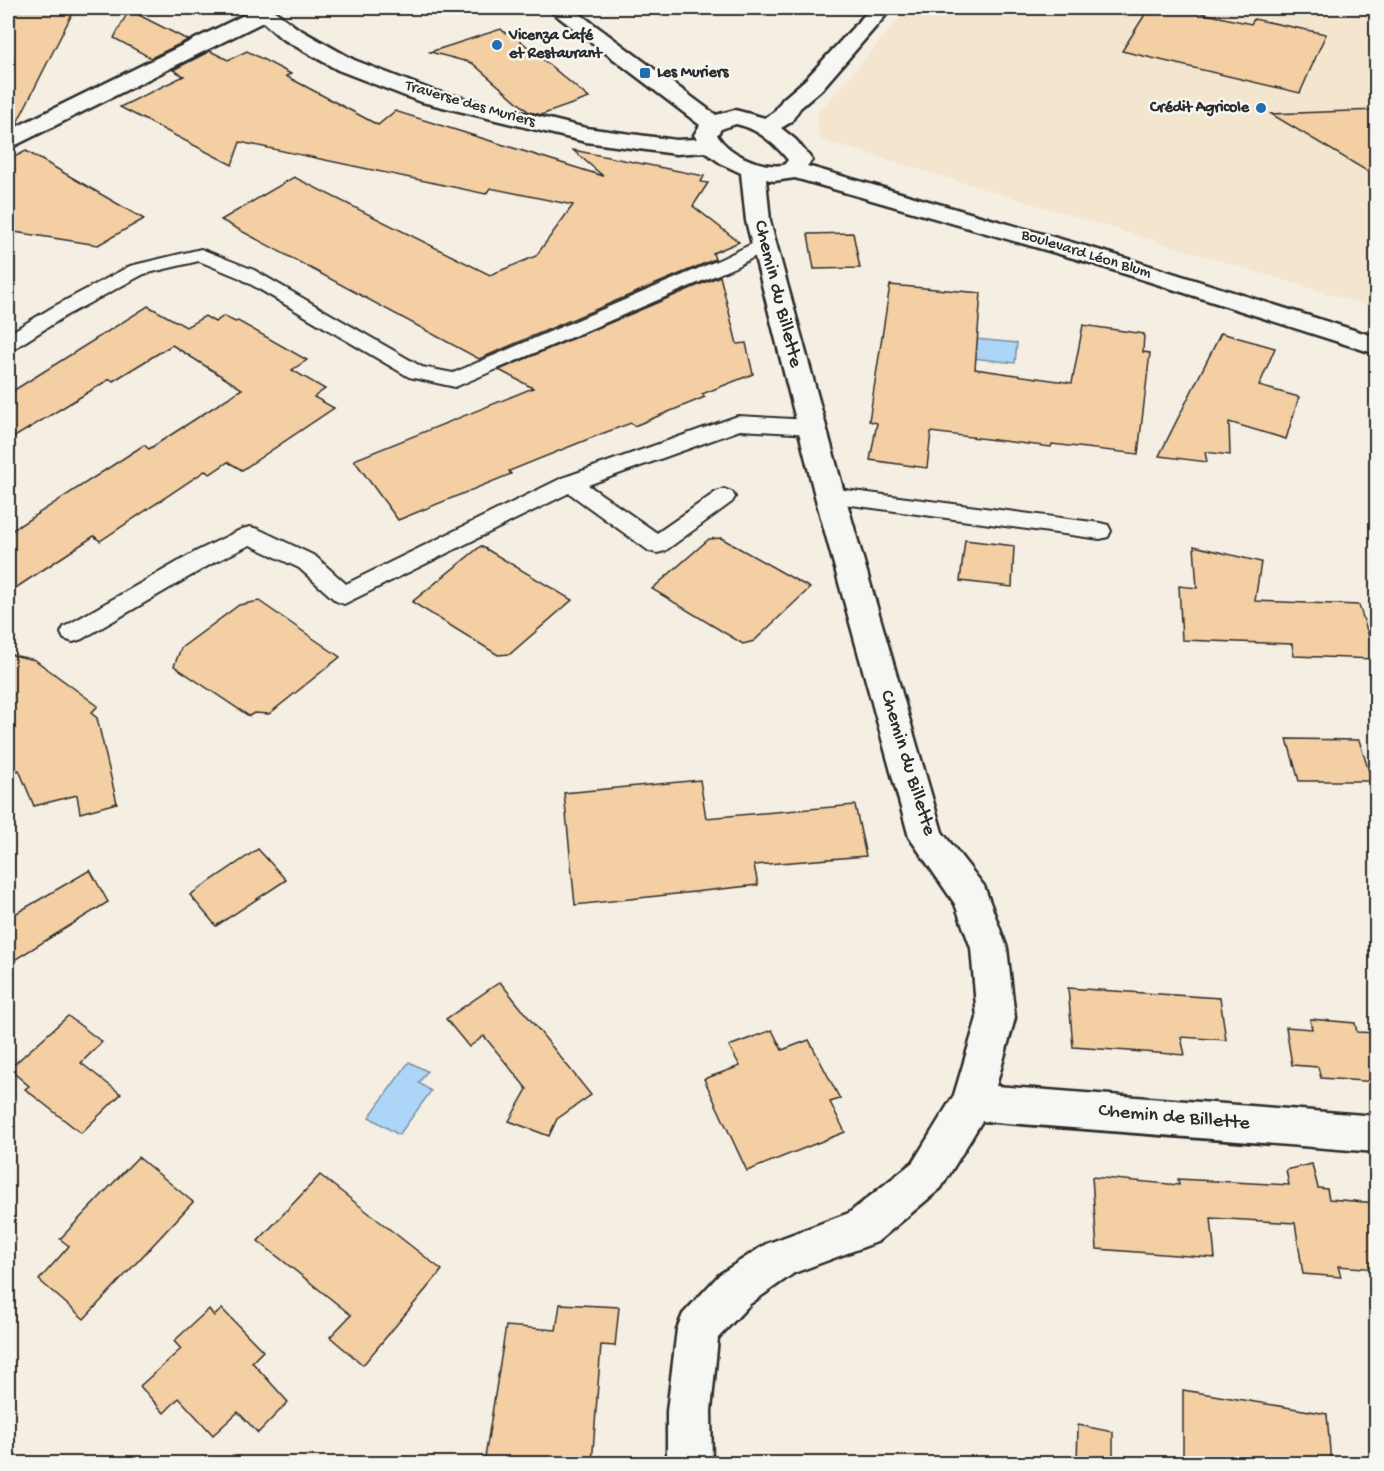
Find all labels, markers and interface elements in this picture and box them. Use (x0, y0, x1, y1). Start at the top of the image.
place label: Vicenza Café et Restaurant (508, 26, 603, 64)
marker: Vicenza Café et Restaurant (490, 38, 504, 52)
place label: Les Muriers (657, 64, 729, 83)
marker: Les Muriers (638, 66, 652, 80)
street label: Traverse des Muriers (402, 77, 538, 133)
place label: Crédit Agricole (1149, 99, 1250, 118)
marker: Crédit Agricole (1254, 101, 1268, 115)
street label: Chemin du Billette (748, 218, 807, 371)
street label: Boulevard Léon Blum (1018, 226, 1154, 284)
street label: Chemin du Billette (874, 688, 940, 839)
street label: Chemin de Billette (1097, 1100, 1251, 1136)

